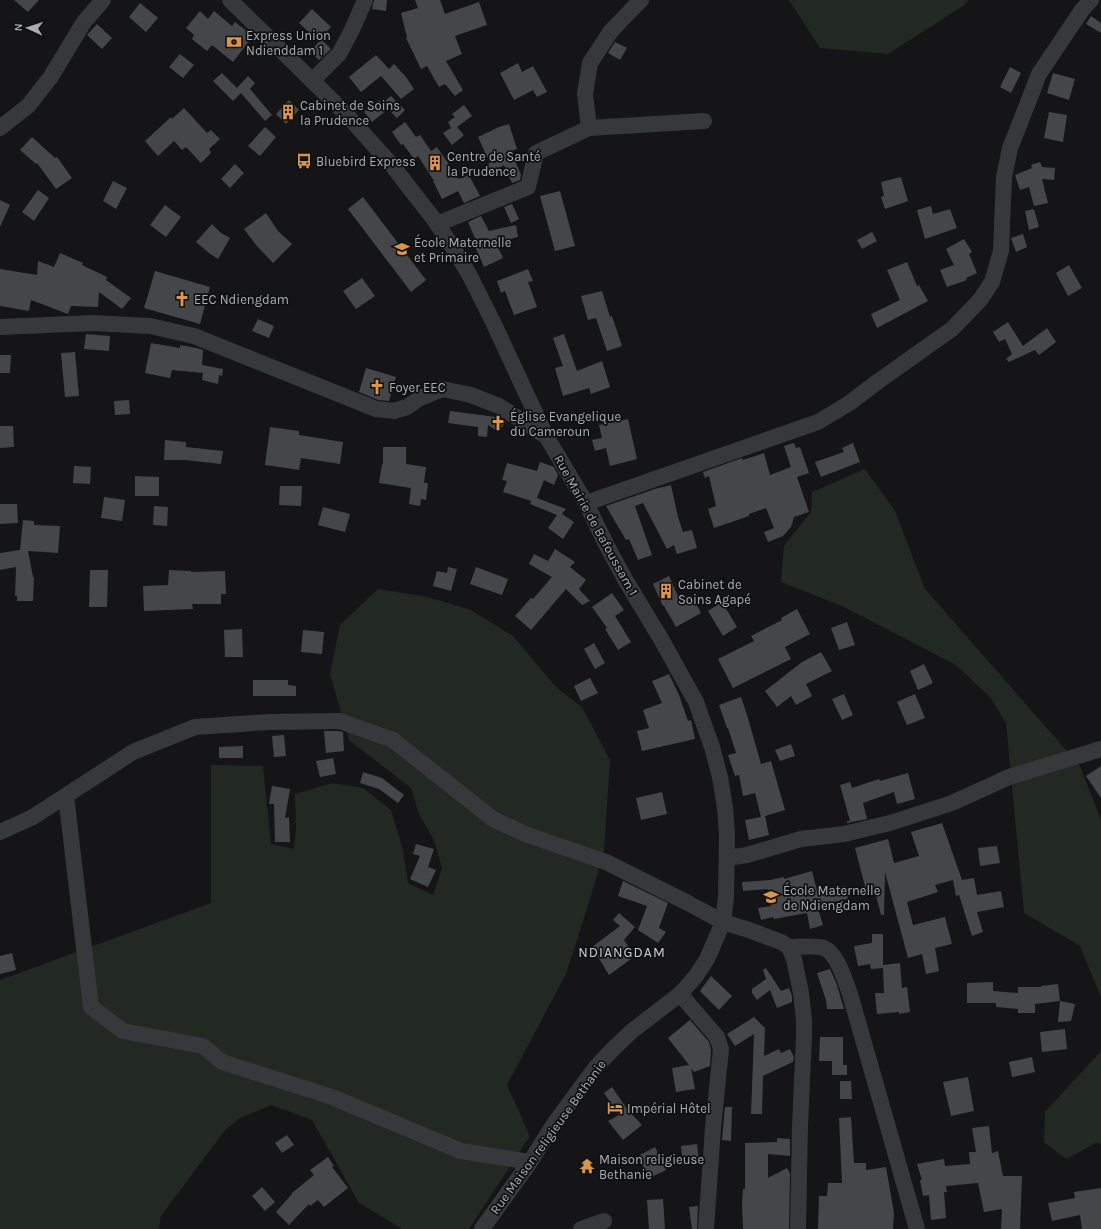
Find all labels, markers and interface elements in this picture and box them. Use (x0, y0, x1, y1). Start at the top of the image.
north arrow (8, 8, 48, 48)
text: N (12, 23, 25, 32)
place label: Express Union Ndienddam 1 (246, 28, 331, 58)
bank icon: Express Union Ndienddam 1 (225, 33, 243, 51)
place label: Cabinet de Soins la Prudence (300, 98, 400, 128)
building icon: Cabinet de Soins la Prudence (279, 103, 297, 121)
place label: Centre de Santé la Prudence (447, 149, 541, 179)
bus stop icon: Bluebird Express (295, 152, 313, 170)
place label: Bluebird Express (316, 154, 416, 169)
building icon: Centre de Santé la Prudence (426, 154, 444, 172)
place label: École Maternelle et Primaire (414, 233, 512, 265)
school or university icon: École Maternelle et Primaire (393, 240, 411, 258)
church icon: EEC Ndiengdam (173, 290, 191, 308)
place label: EEC Ndiengdam (194, 292, 289, 307)
church icon: Foyer EEC (368, 378, 386, 396)
place label: Foyer EEC (389, 380, 446, 395)
place label: Église Evangelique du Cameroun (510, 407, 622, 439)
church icon: Église Evangelique du Cameroun (489, 414, 507, 432)
street label: Rue Mairie de Bafoussam 1 (551, 452, 641, 598)
place label: Cabinet de Soins Agapé (678, 577, 751, 607)
building icon: Cabinet de Soins Agapé (657, 582, 675, 600)
place label: École Maternelle de Ndiengdam (783, 881, 881, 913)
school or university icon: École Maternelle de Ndiengdam (762, 888, 780, 906)
district label: NDIANGDAM (578, 944, 666, 961)
street label: Rue Maison religieuse Bethanie (487, 1057, 609, 1217)
hotel icon: Impérial Hôtel (606, 1099, 624, 1117)
place label: Impérial Hôtel (627, 1101, 711, 1116)
place label: Maison religieuse Bethanie (599, 1152, 704, 1182)
temple icon: Maison religieuse Bethanie (578, 1157, 596, 1175)

